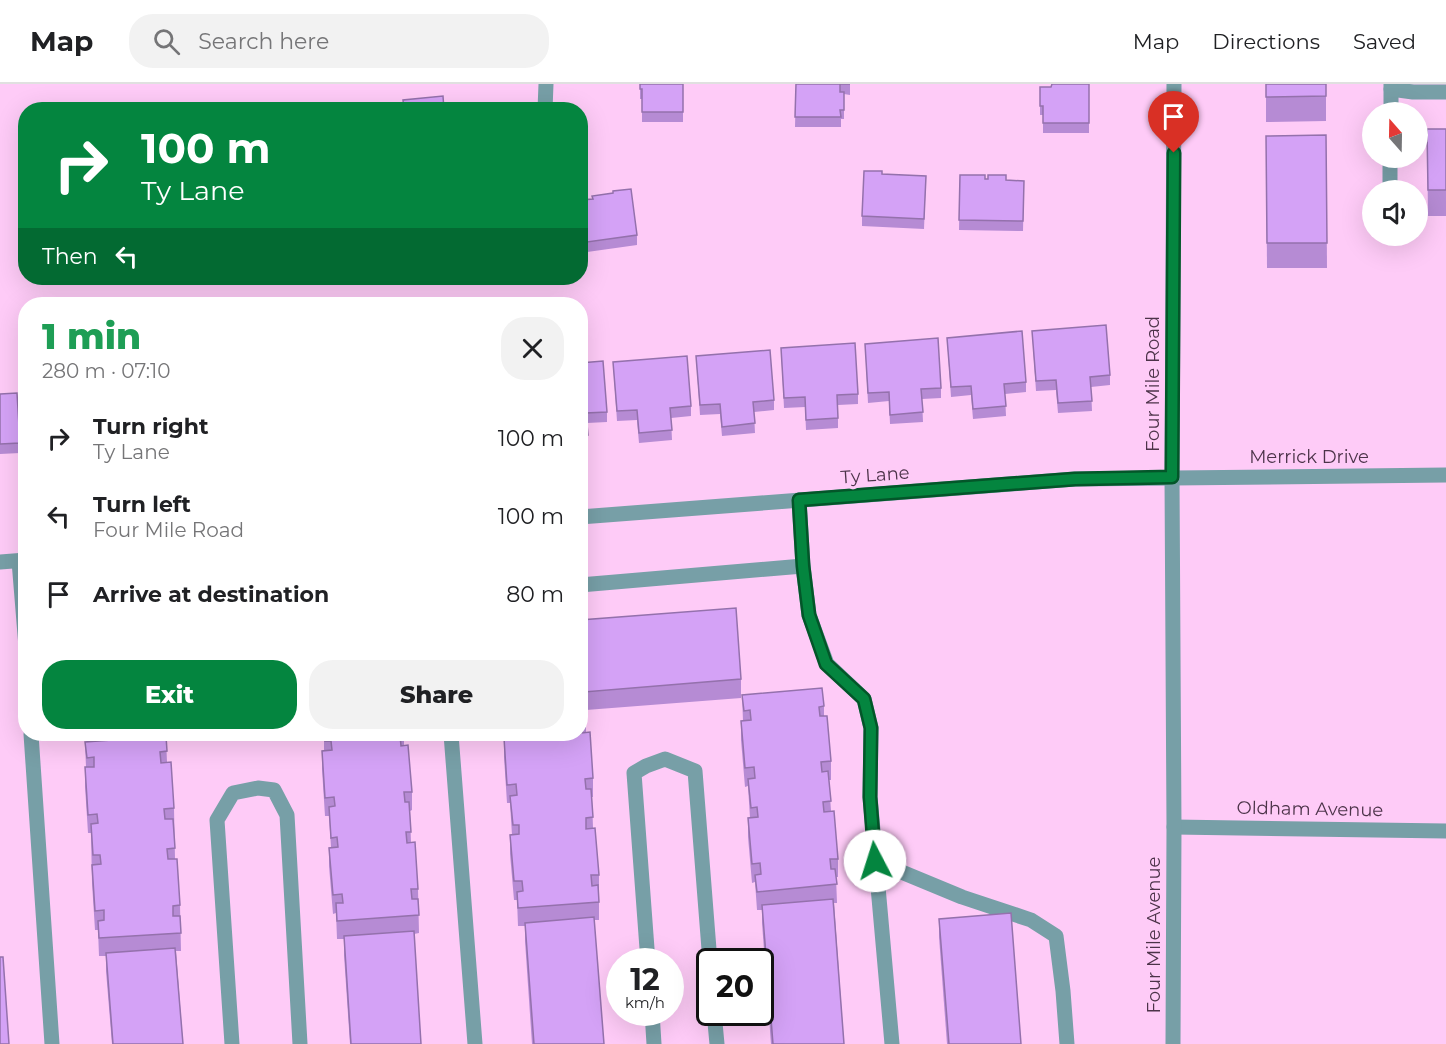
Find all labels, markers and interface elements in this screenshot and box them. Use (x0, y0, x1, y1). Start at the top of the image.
search box (129, 14, 549, 68)
text: Map (30, 24, 93, 58)
icon: search (150, 25, 183, 58)
text: Search here (198, 28, 329, 55)
text: Map (1133, 29, 1179, 54)
text: Directions (1212, 29, 1320, 54)
text: Saved (1353, 29, 1416, 54)
pin (1148, 91, 1199, 153)
icon: arrive (1157, 100, 1190, 133)
north arrow (1362, 102, 1428, 168)
map controls (1362, 102, 1428, 246)
text: 100 m (141, 122, 270, 174)
icon: right (42, 126, 120, 204)
text: Ty Lane (141, 174, 245, 207)
button: sound (1362, 180, 1428, 246)
icon: left (110, 240, 143, 273)
text: Then (42, 243, 98, 270)
text: 1 min (42, 314, 141, 358)
street label: Four Mile Road (1142, 316, 1164, 452)
button: close (501, 317, 564, 380)
text: 280 m · 07:10 (42, 359, 171, 383)
text: Turn right (93, 413, 208, 440)
icon: right (42, 422, 75, 455)
text: 100 m (498, 425, 564, 452)
text: Ty Lane (93, 440, 170, 464)
street label: Merrick Drive (1249, 446, 1369, 468)
street label: Ty Lane (840, 462, 910, 488)
text: Turn left (93, 491, 191, 518)
icon: left (42, 500, 75, 533)
text: 100 m (498, 503, 564, 530)
text: Four Mile Road (93, 518, 244, 542)
icon: arrive (42, 578, 75, 611)
text: Arrive at destination (93, 581, 329, 608)
text: 80 m (506, 581, 564, 608)
button: Exit (42, 660, 297, 729)
button: Share (309, 660, 564, 729)
street label: Oldham Avenue (1236, 797, 1384, 821)
position arrow (843, 829, 907, 893)
street label: Four Mile Avenue (1143, 856, 1165, 1013)
speed limit sign: 20 (696, 948, 774, 1026)
text: 12 (630, 961, 660, 998)
text: km/h (625, 993, 665, 1012)

